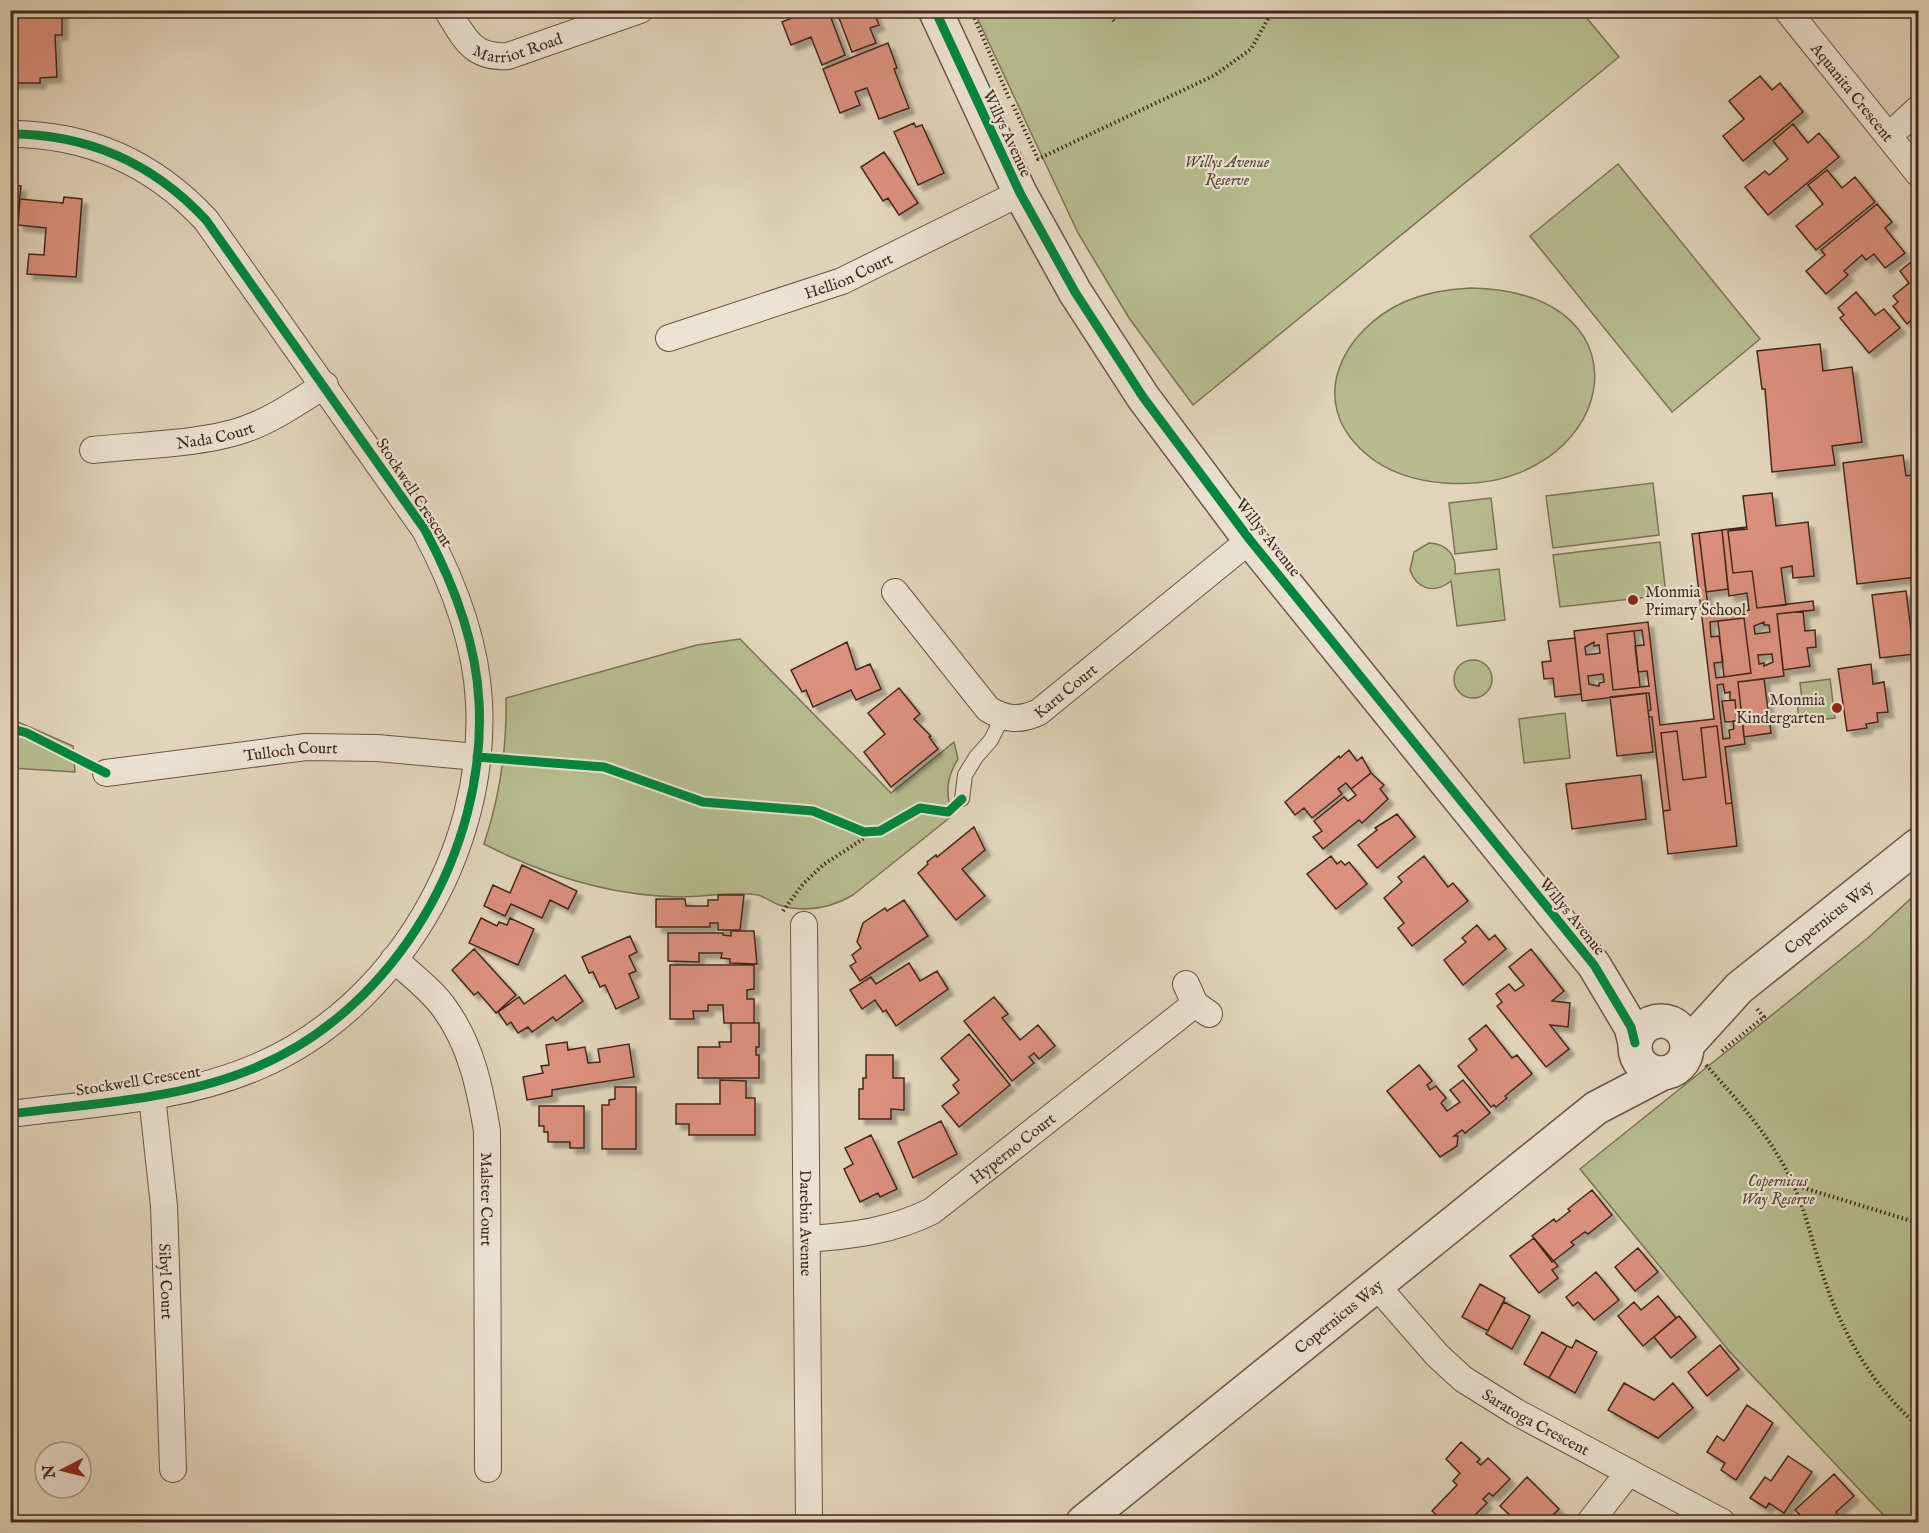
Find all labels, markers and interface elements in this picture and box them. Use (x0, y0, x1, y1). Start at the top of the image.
street label: Marriot Road (469, 30, 566, 68)
street label: Aquanita Crescent (1805, 39, 1897, 147)
street label: Willys Avenue (977, 87, 1035, 181)
park label: Willys Avenue Reserve (1185, 153, 1270, 191)
street label: Hellion Court (802, 249, 897, 305)
street label: Nada Court (175, 418, 258, 455)
street label: Stockwell Crescent (371, 435, 456, 552)
street label: Willys Avenue (1231, 495, 1304, 581)
place label: Monmia Primary School (1645, 583, 1747, 621)
marker: Monmia Primary School (1626, 593, 1640, 607)
street label: Karu Court (1031, 660, 1103, 724)
place label: Monmia Kindergarten (1736, 691, 1825, 729)
marker: Monmia Kindergarten (1830, 701, 1844, 715)
street label: Tulloch Court (243, 739, 338, 767)
street label: Willys Avenue (1534, 874, 1609, 960)
street label: Copernicus Way (1781, 877, 1878, 960)
street label: Stockwell Crescent (75, 1062, 203, 1102)
street label: Hyperno Court (967, 1109, 1061, 1189)
street label: Malster Court (475, 1152, 495, 1247)
street label: Darebin Avenue (794, 1170, 815, 1276)
park label: Copernicus Way Reserve (1741, 1172, 1816, 1210)
street label: Sibyl Court (153, 1243, 176, 1320)
street label: Copernicus Way (1291, 1276, 1388, 1359)
street label: Saratoga Crescent (1478, 1385, 1593, 1461)
north arrow (33, 1440, 93, 1500)
text: N (39, 1463, 61, 1481)

